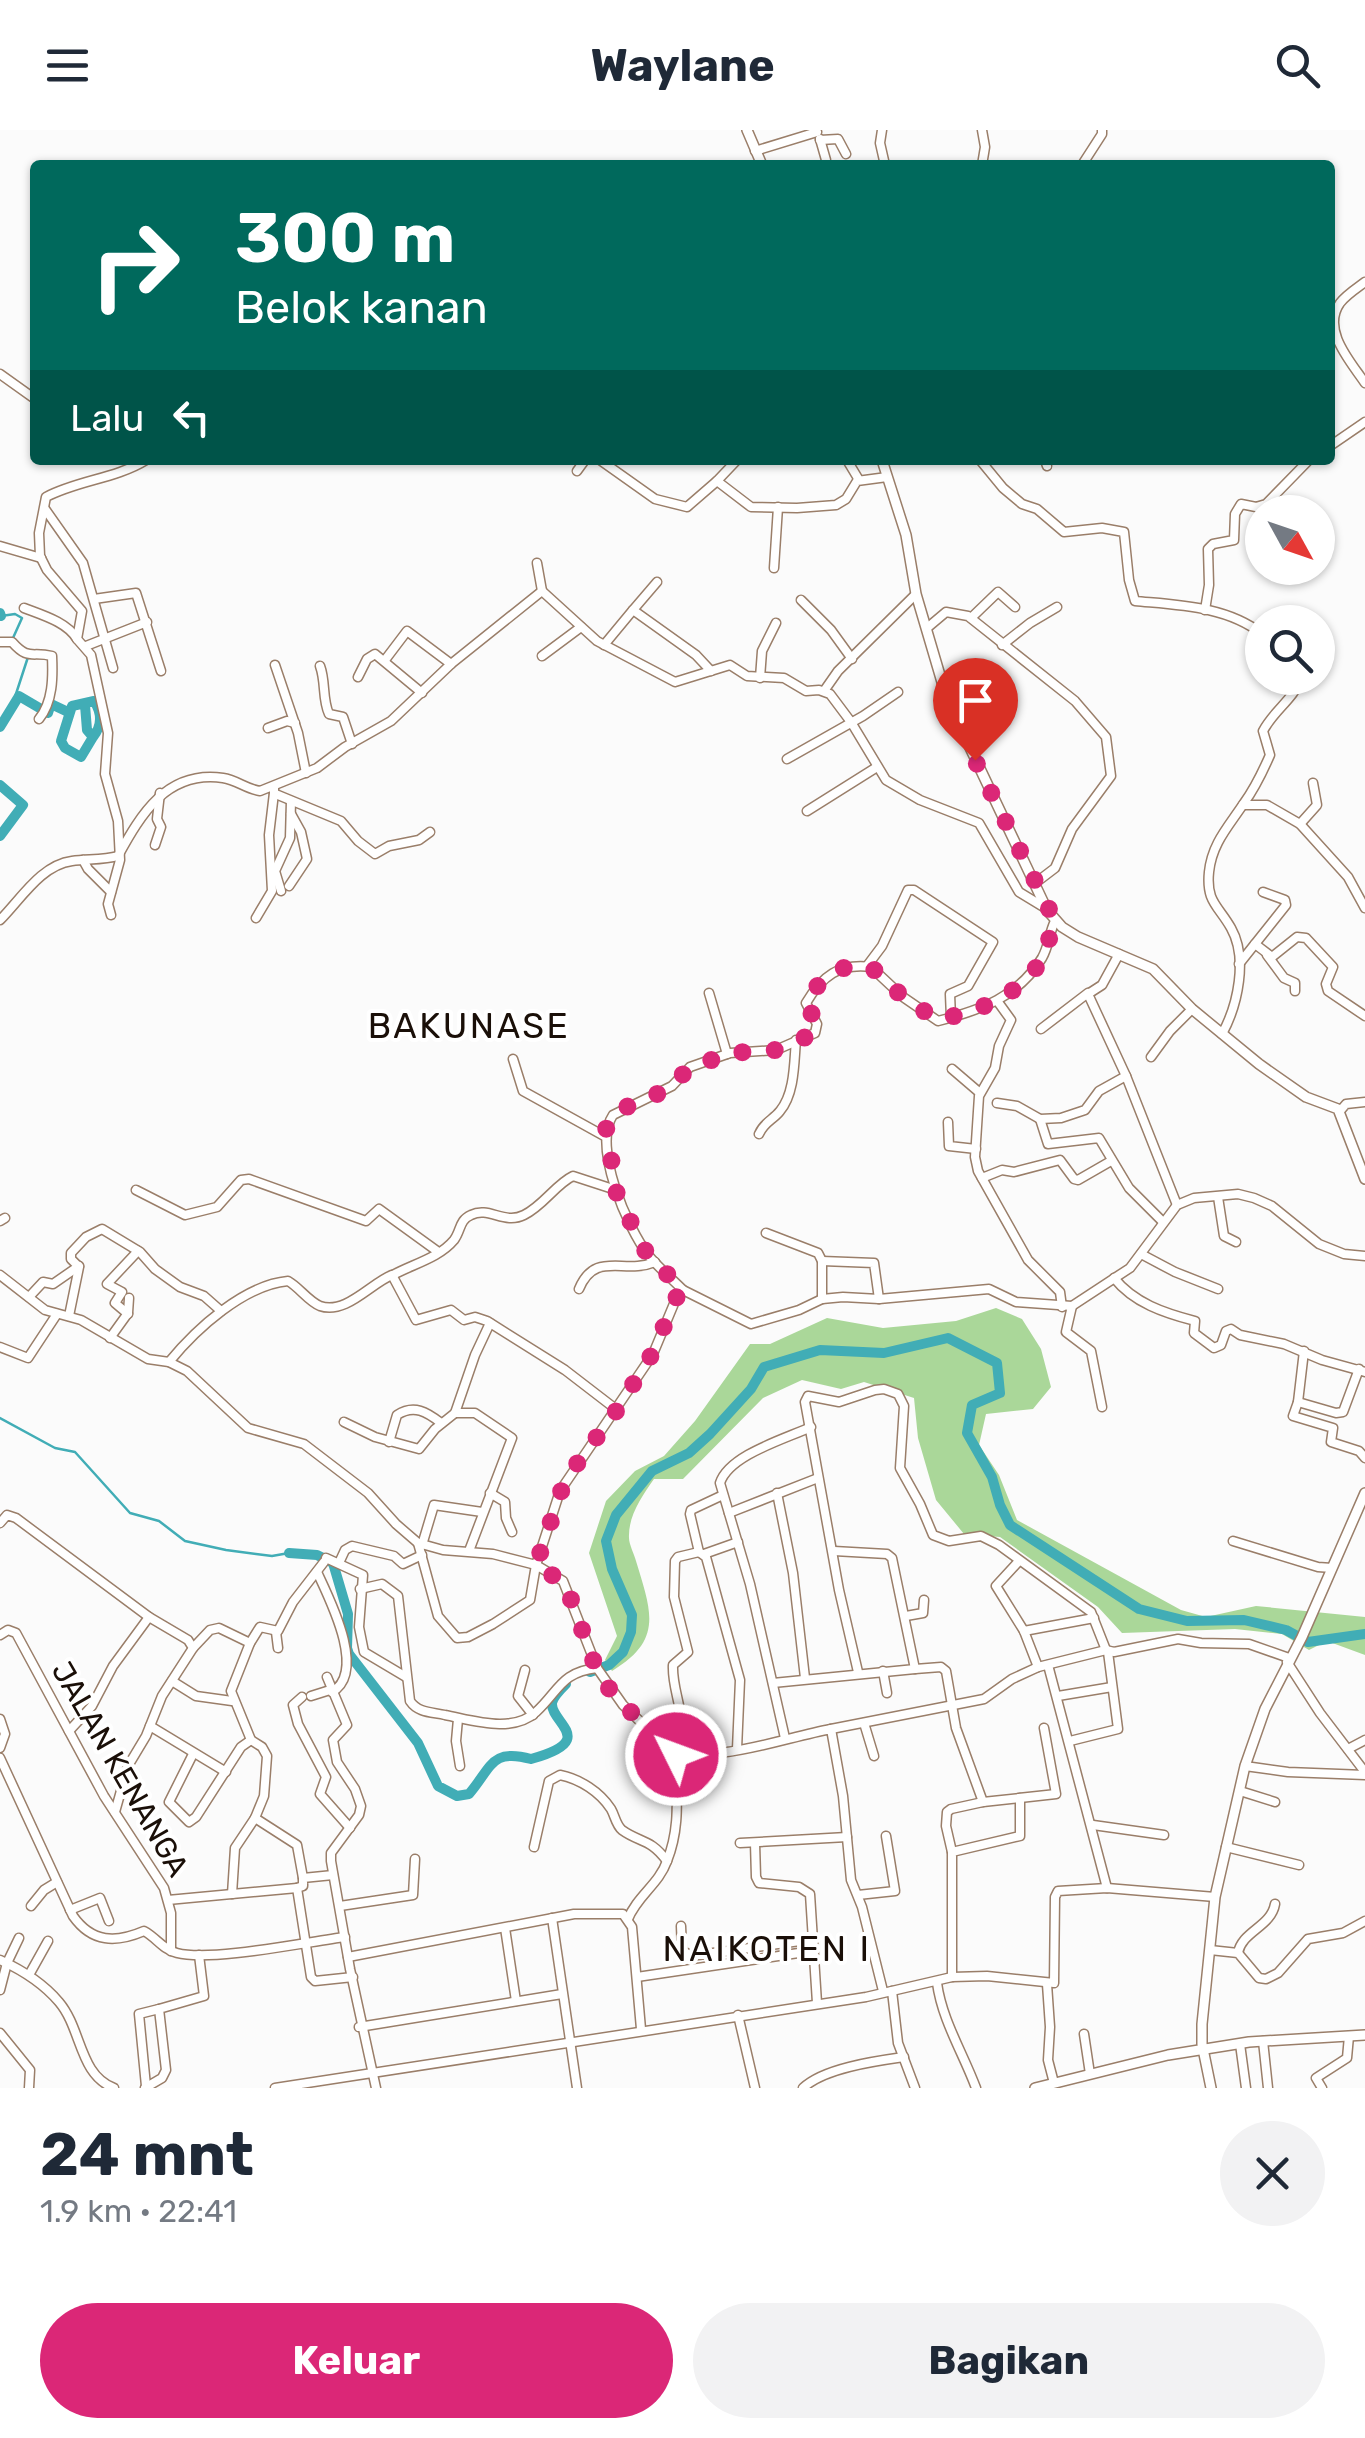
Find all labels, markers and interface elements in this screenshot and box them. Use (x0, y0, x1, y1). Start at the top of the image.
icon: menu (40, 38, 95, 93)
icon: search (1270, 38, 1325, 93)
text: Waylane (590, 39, 775, 92)
text: 300 m (235, 197, 455, 280)
icon: right (70, 200, 200, 330)
text: Belok kanan (235, 281, 488, 334)
icon: left (164, 390, 219, 445)
text: Lalu (70, 395, 144, 441)
north arrow (1245, 495, 1335, 585)
map controls (1245, 495, 1335, 695)
button: search (1245, 605, 1335, 695)
pin (933, 658, 1018, 761)
icon: arrive (948, 673, 1003, 728)
district label: BAKUNASE (368, 1005, 570, 1047)
street label: JALAN KENANGA (44, 1655, 196, 1883)
position arrow (624, 1703, 728, 1807)
district label: NAIKOTEN I (662, 1928, 872, 1970)
text: 24 mnt (40, 2119, 254, 2190)
button: close (1220, 2121, 1325, 2226)
text: 1.9 km · 22:41 (40, 2192, 237, 2230)
button: Keluar (40, 2303, 673, 2418)
button: Bagikan (693, 2303, 1325, 2418)

